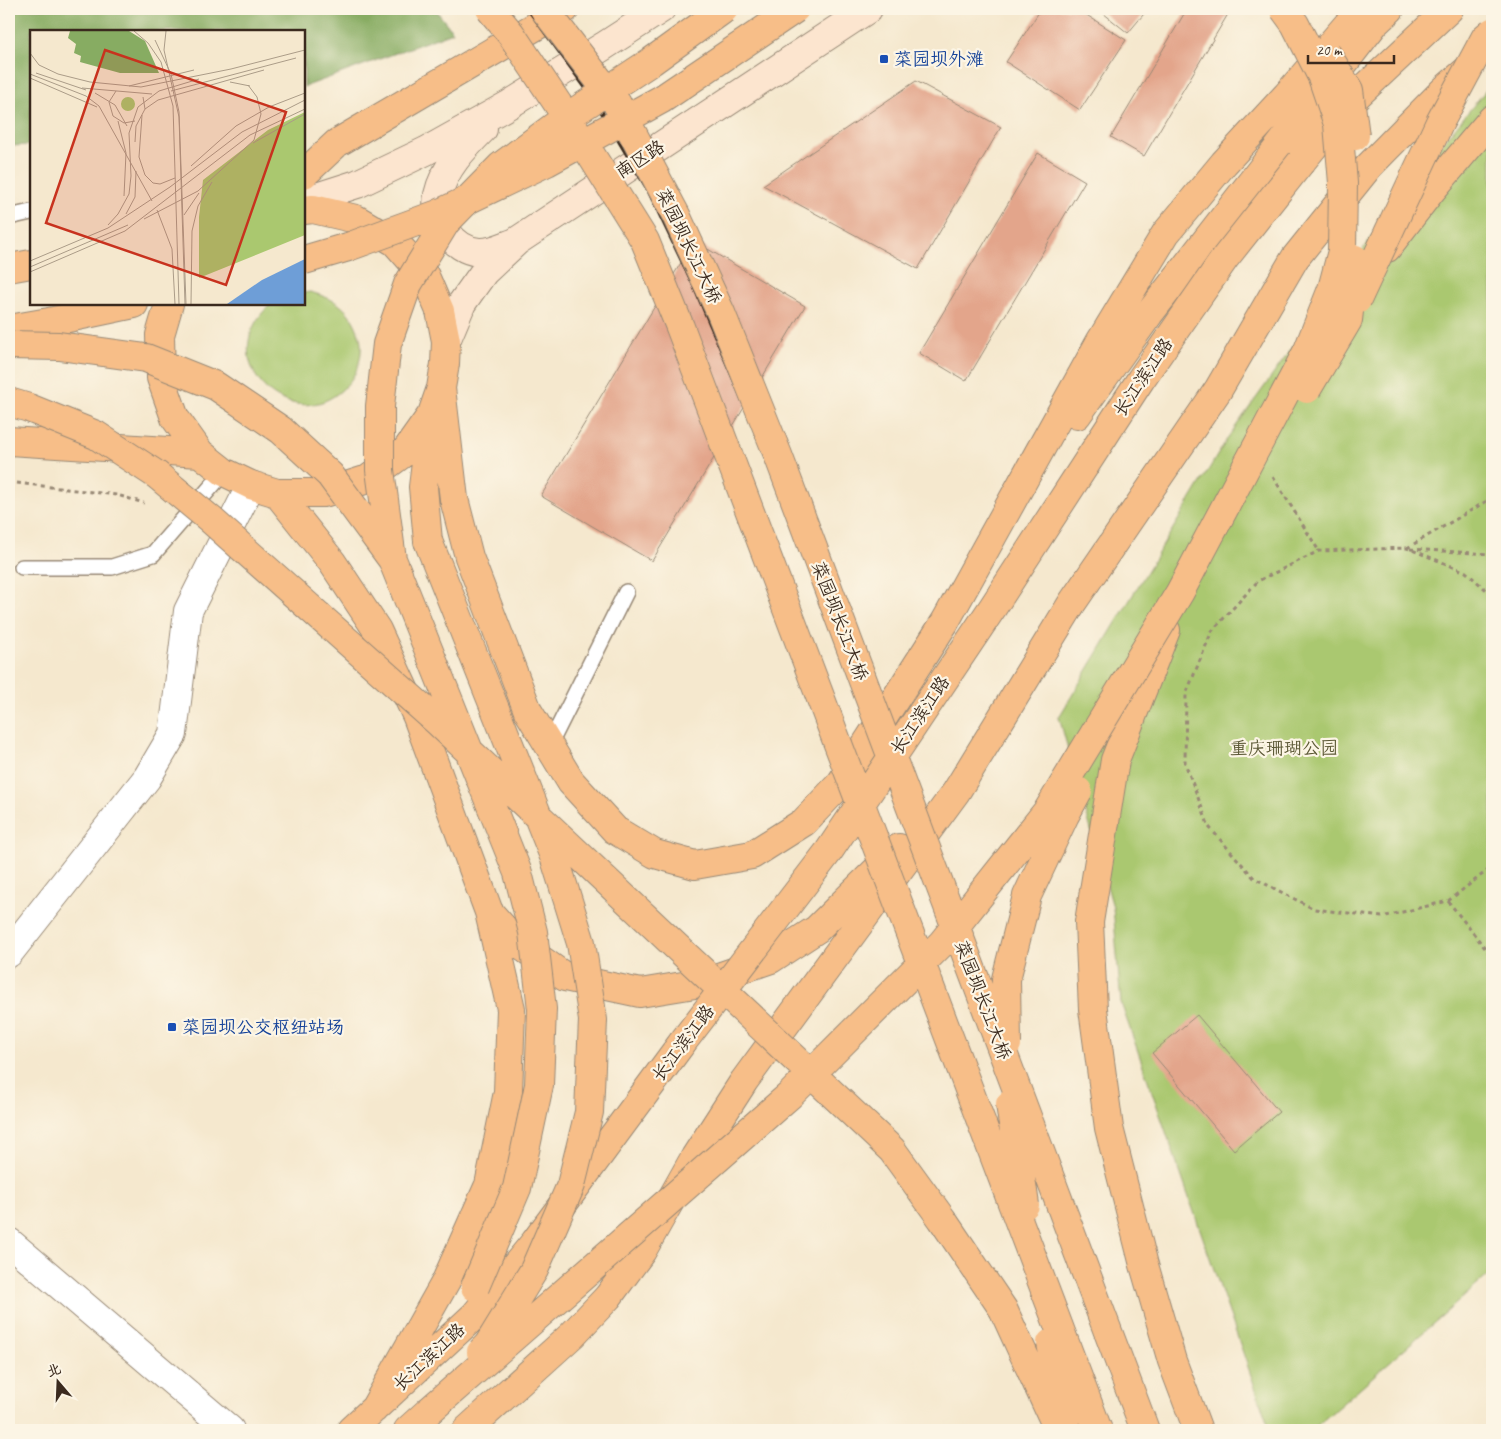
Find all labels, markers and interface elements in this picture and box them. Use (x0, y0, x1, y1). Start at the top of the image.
inset map (30, 30, 305, 305)
scale bar (1308, 32, 1395, 64)
text: 20 m (1316, 41, 1343, 60)
place label: 菜园坝外滩 (894, 48, 984, 70)
marker: 菜园坝外滩 (878, 53, 890, 65)
street label: 南区路 (611, 135, 669, 183)
street label: 菜园坝长江大桥 (651, 185, 727, 307)
street label: 长江滨江路 (1109, 334, 1177, 420)
street label: 菜园坝长江大桥 (807, 558, 873, 684)
street label: 长江滨江路 (886, 672, 954, 758)
park label: 重庆珊瑚公园 (1230, 737, 1338, 759)
street label: 菜园坝长江大桥 (950, 937, 1016, 1063)
street label: 长江滨江路 (647, 1000, 719, 1086)
place label: 菜园坝公交枢纽站场 (182, 1016, 344, 1038)
marker: 菜园坝公交枢纽站场 (166, 1021, 178, 1033)
street label: 长江滨江路 (389, 1318, 469, 1396)
north arrow (32, 1356, 82, 1406)
text: 北 (45, 1360, 63, 1380)

